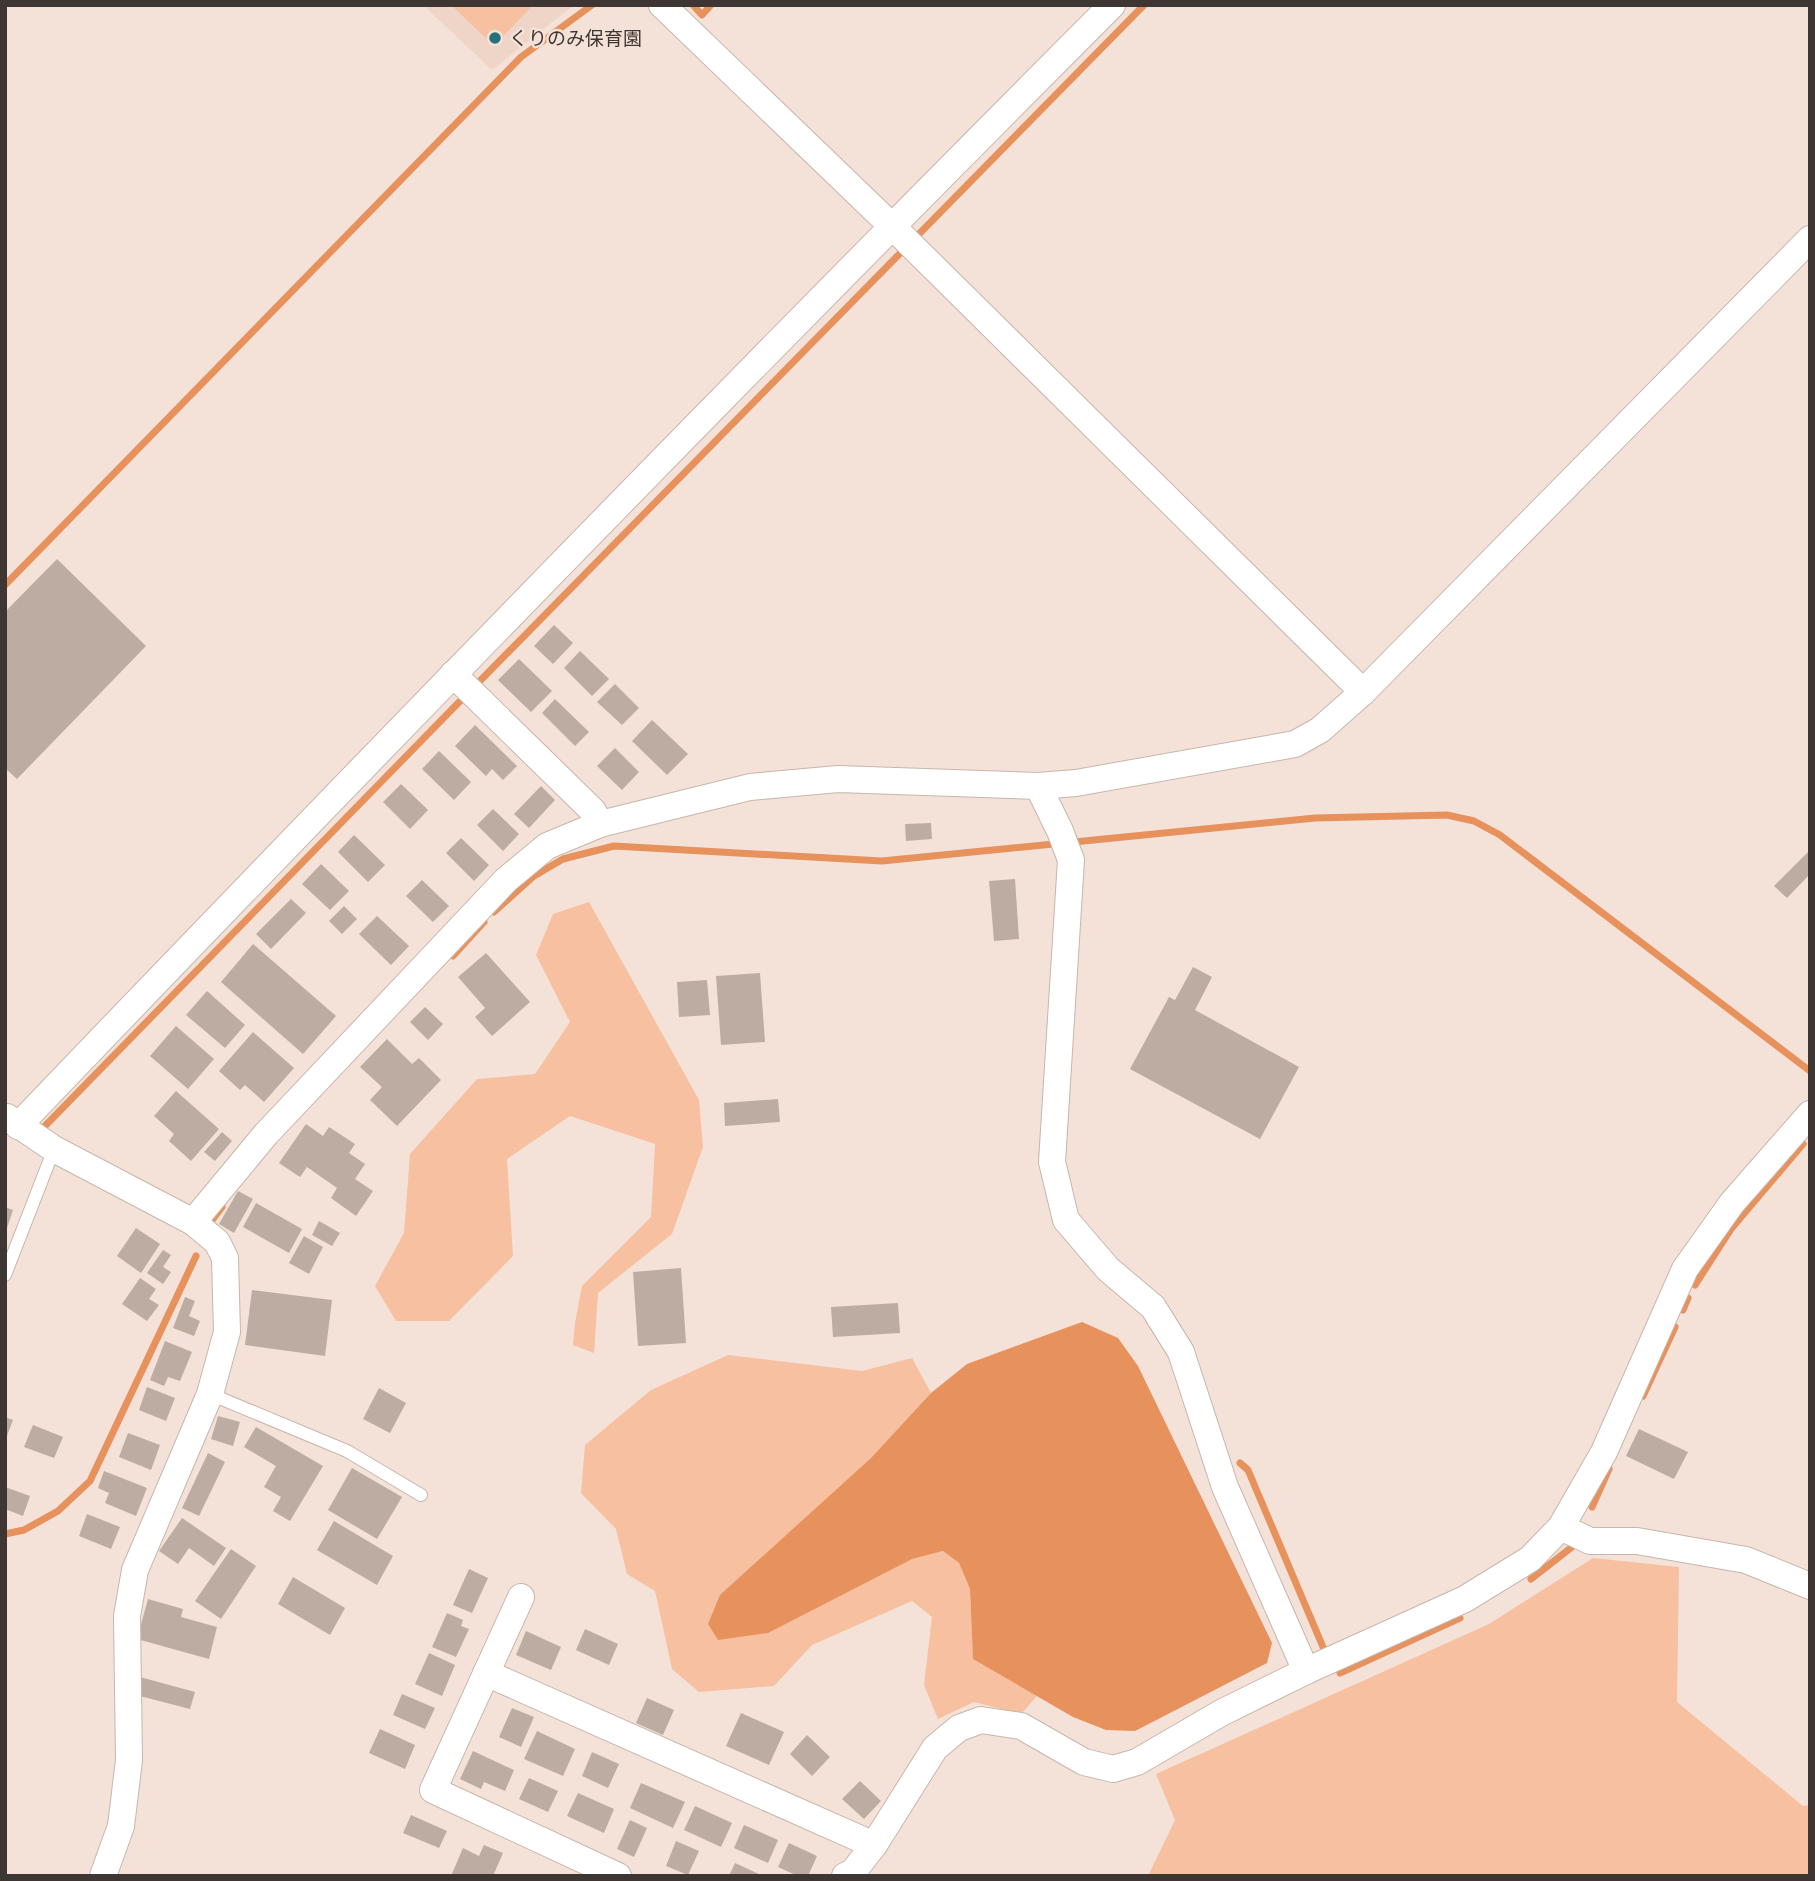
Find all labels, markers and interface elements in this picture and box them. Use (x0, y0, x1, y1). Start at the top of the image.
place label: くりのみ保育園 (509, 26, 642, 50)
marker: くりのみ保育園 (487, 30, 503, 46)

